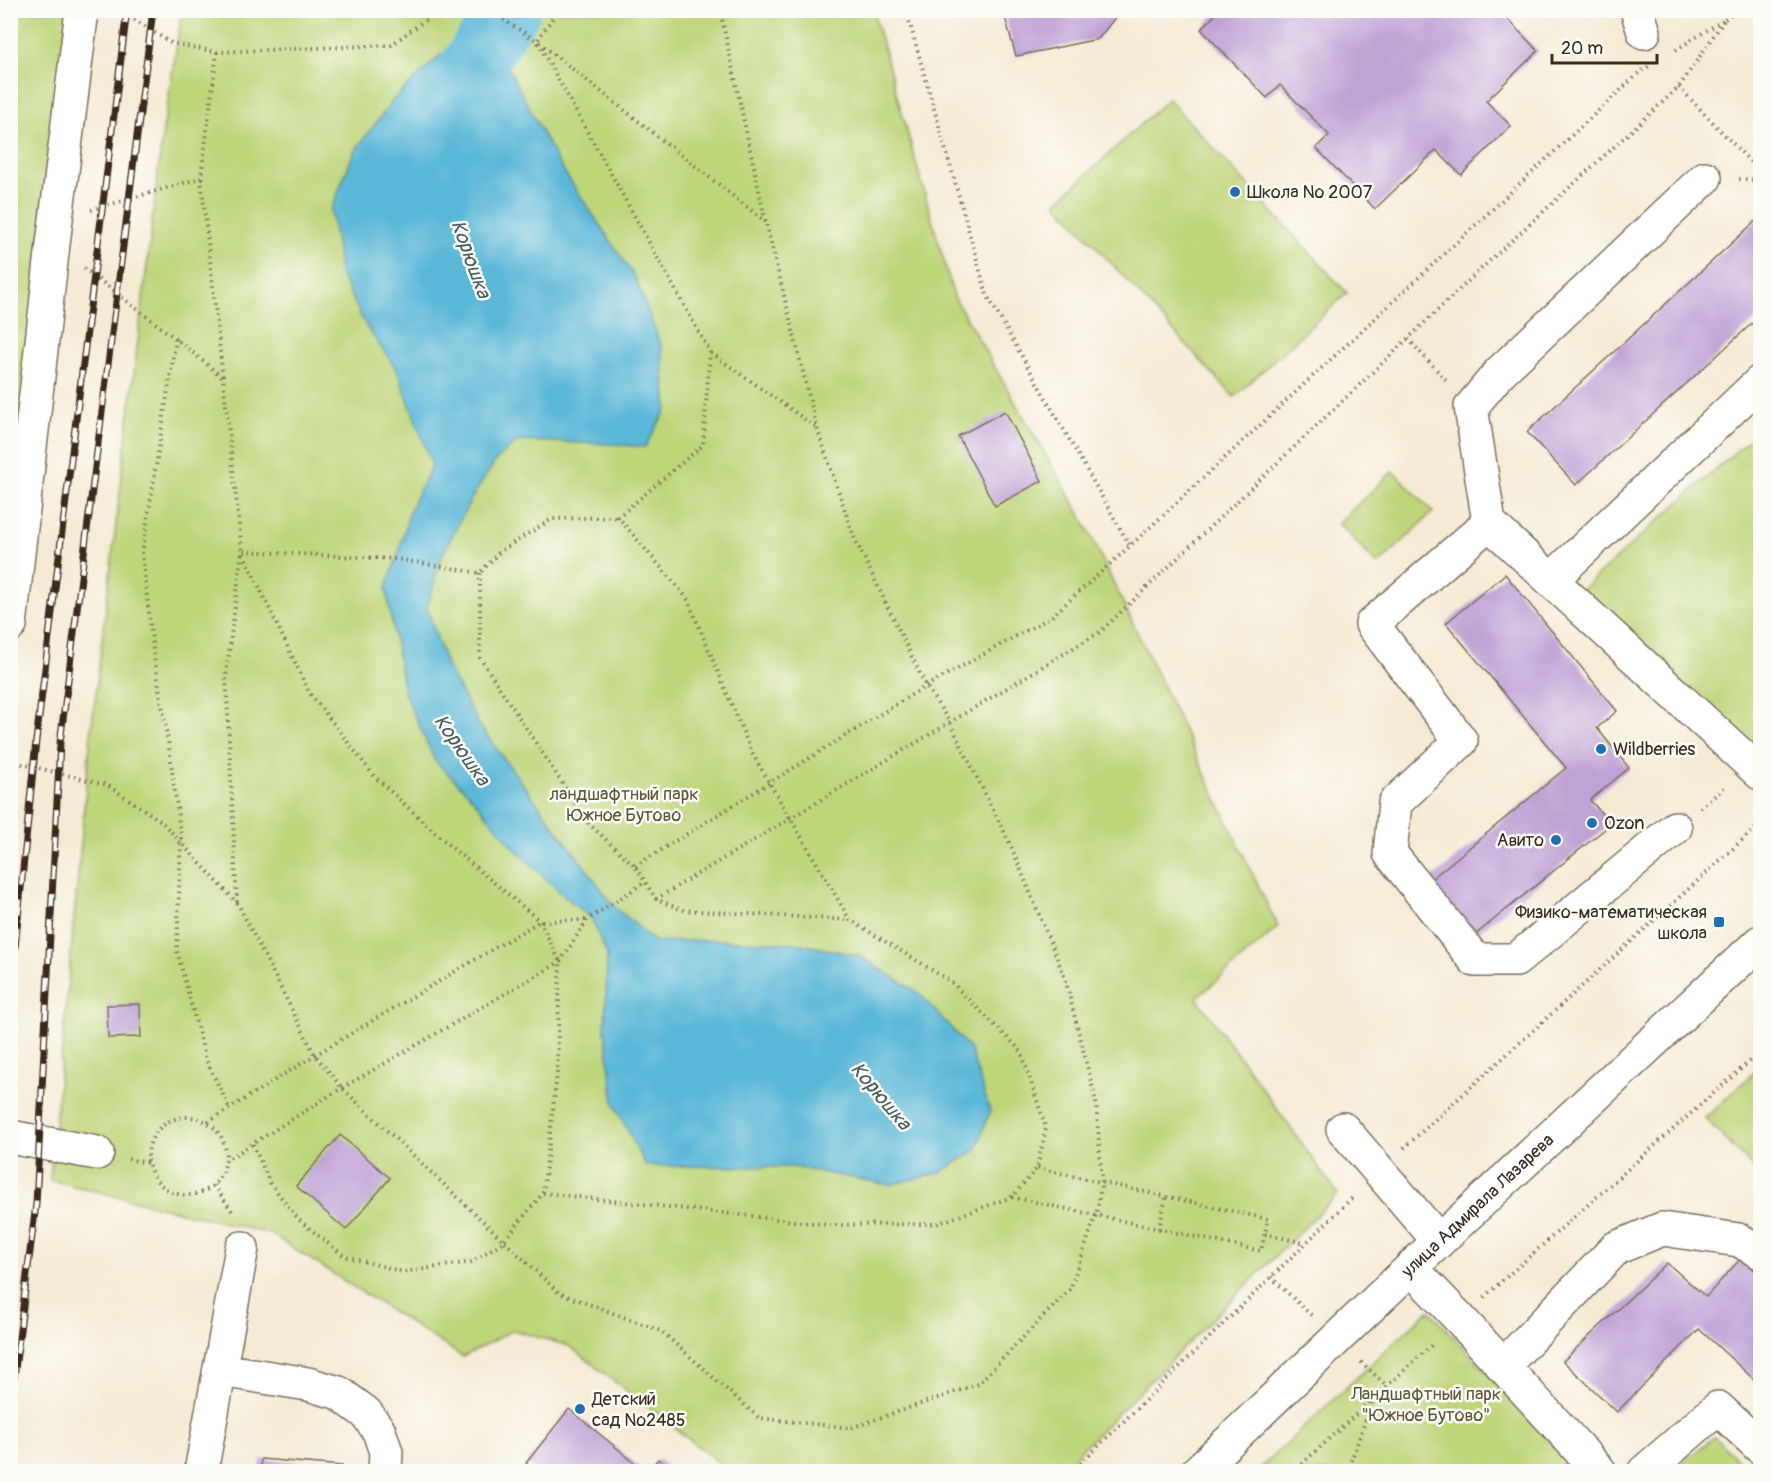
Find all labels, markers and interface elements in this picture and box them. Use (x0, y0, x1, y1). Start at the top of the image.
scale bar (1552, 27, 1657, 65)
text: 20 m (1561, 37, 1603, 60)
place label: Школа № 2007 (1247, 181, 1373, 204)
marker: Школа № 2007 (1228, 185, 1242, 199)
water label: Корюшка (445, 217, 497, 303)
water label: Корюшка (429, 710, 496, 792)
place label: Wildberries (1613, 738, 1695, 761)
marker: Wildberries (1594, 742, 1608, 756)
park label: ландшафтный парк Южное Бутово (550, 783, 698, 827)
place label: Ozon (1604, 812, 1644, 835)
marker: Ozon (1585, 816, 1599, 830)
place label: Авито (1497, 829, 1544, 852)
marker: Авито (1549, 833, 1563, 847)
place label: Физико-математическая школа (1515, 901, 1707, 945)
marker: Физико-математическая школа (1712, 915, 1726, 929)
water label: Корюшка (845, 1057, 918, 1136)
street label: улица Адмирала Лазарева (1396, 1128, 1559, 1283)
park label: Ландшафтный парк "Южное Бутово" (1350, 1383, 1501, 1427)
place label: Детский сад №2485 (591, 1388, 685, 1432)
marker: Детский сад №2485 (573, 1402, 587, 1416)

